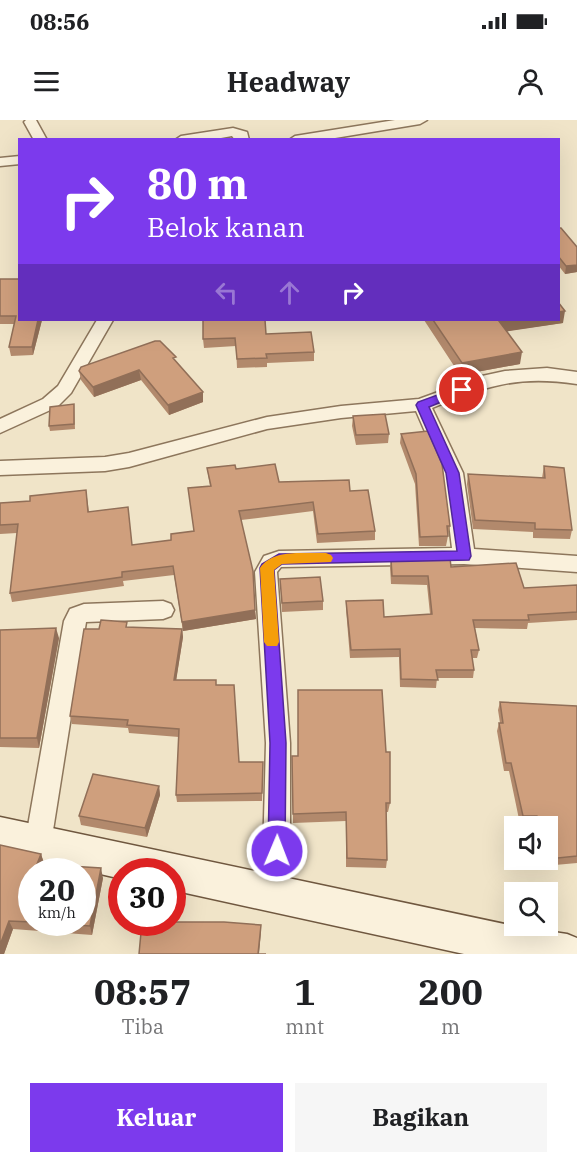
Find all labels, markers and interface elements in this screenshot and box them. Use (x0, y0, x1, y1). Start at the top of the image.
text: 08:56 (30, 7, 89, 36)
text: Headway (227, 64, 350, 99)
icon: menu (30, 65, 63, 98)
icon: person (514, 65, 547, 98)
text: 80 m (147, 156, 248, 211)
icon: right (48, 162, 126, 240)
text: Belok kanan (147, 209, 305, 244)
icon: left (210, 276, 243, 309)
icon: ahead (273, 276, 306, 309)
icon: right (336, 276, 369, 309)
pin (436, 364, 487, 415)
icon: arrive (445, 373, 478, 406)
map controls (504, 816, 558, 936)
button: sound (504, 816, 558, 870)
position arrow (245, 819, 309, 883)
speed limit sign: 30 (108, 858, 186, 936)
text: 20 (39, 870, 75, 909)
button: search (504, 882, 558, 936)
text: km/h (38, 903, 76, 922)
text: 08:57 (94, 968, 191, 1015)
text: 1 (294, 968, 316, 1015)
text: 200 (418, 968, 483, 1015)
text: Tiba (121, 1013, 164, 1040)
text: mnt (285, 1013, 324, 1040)
text: m (441, 1013, 460, 1040)
button: Keluar (30, 1083, 283, 1152)
button: Bagikan (295, 1083, 547, 1152)

